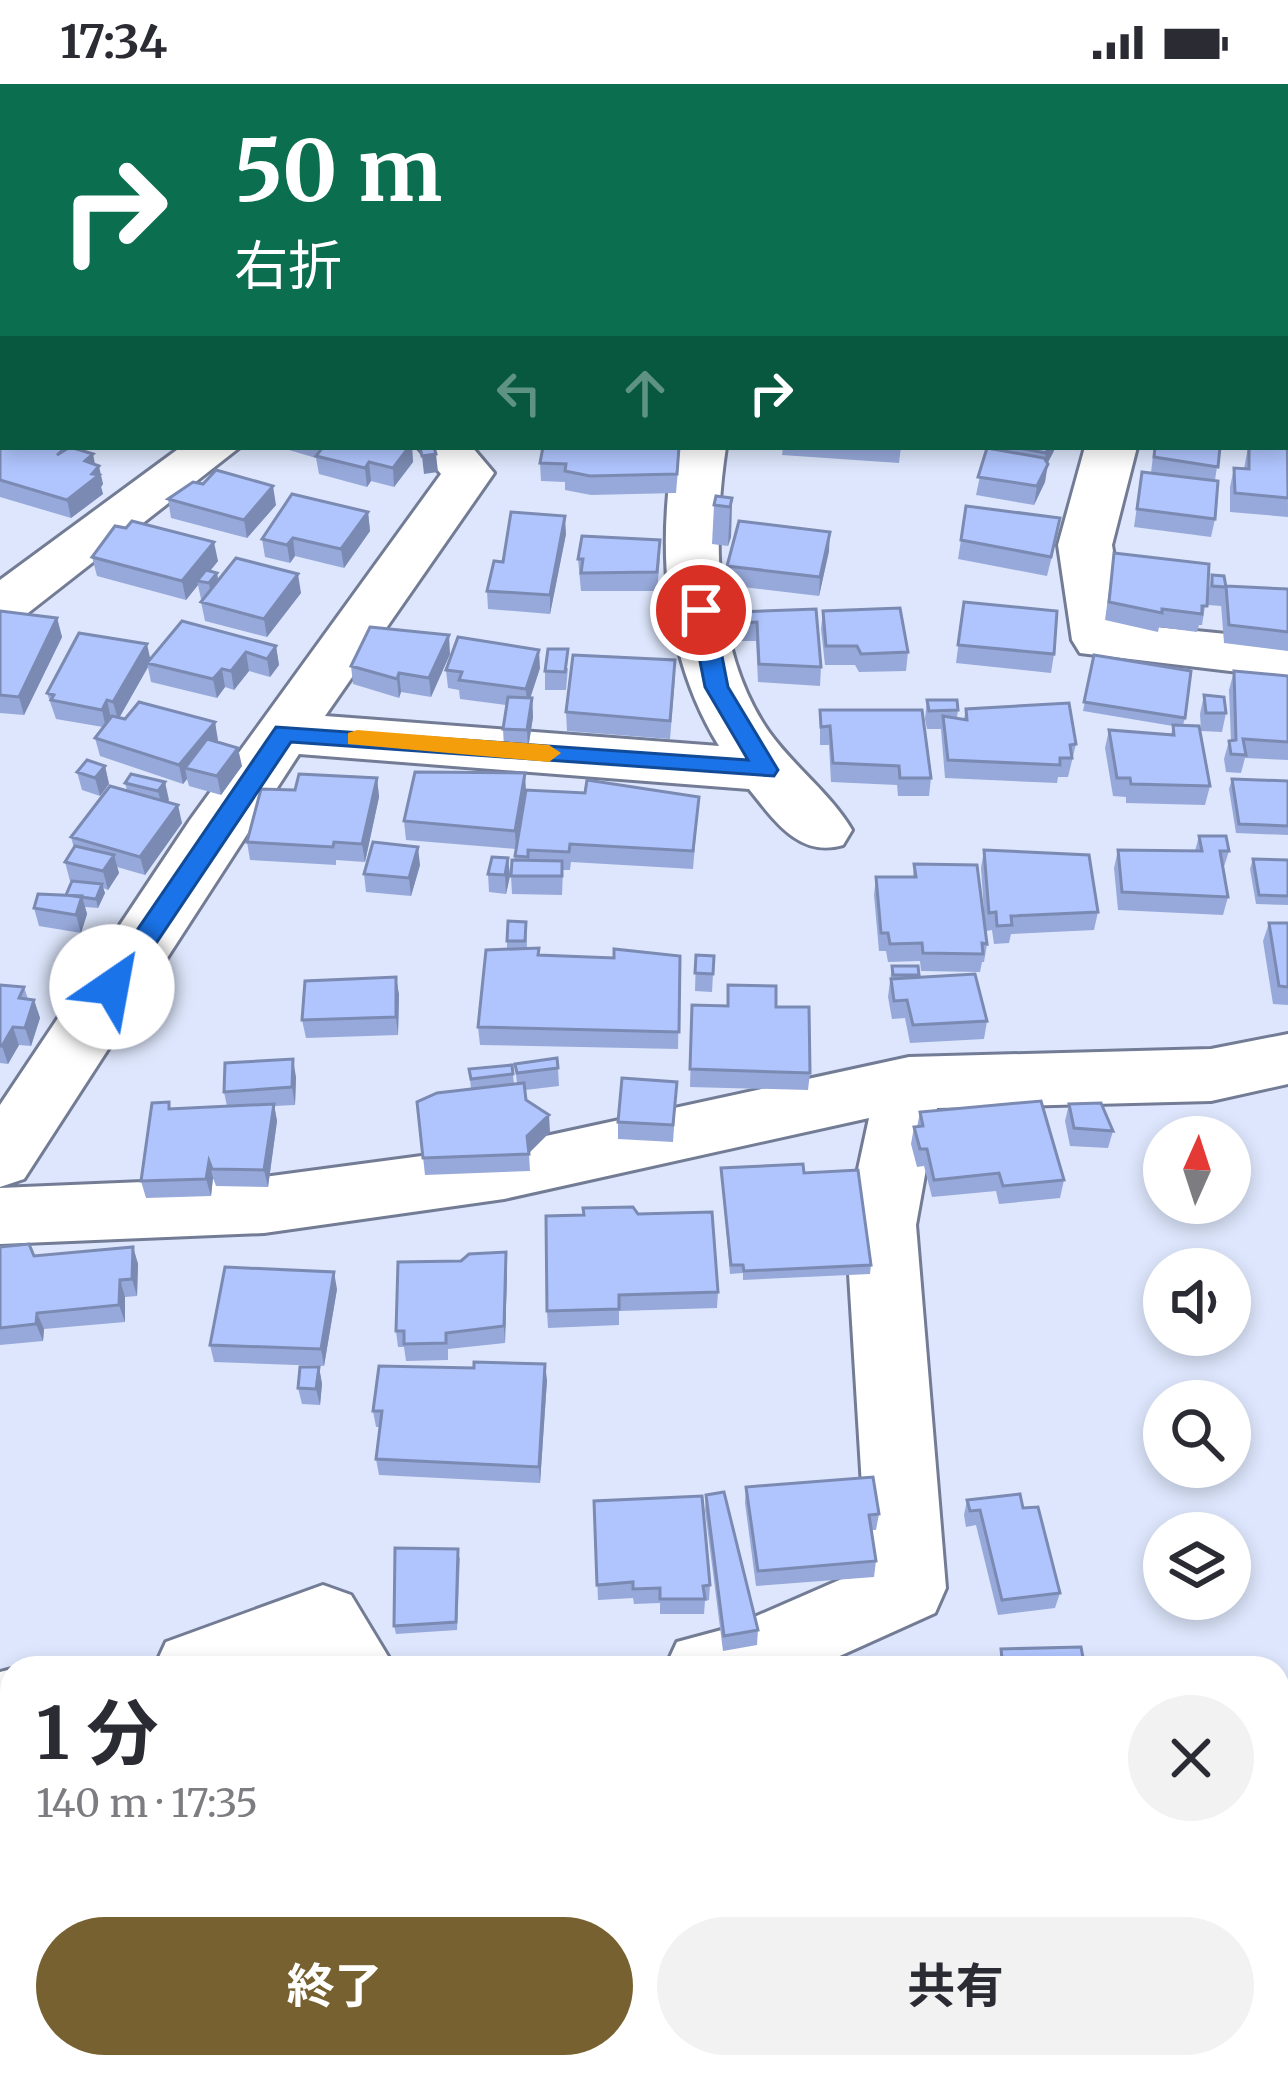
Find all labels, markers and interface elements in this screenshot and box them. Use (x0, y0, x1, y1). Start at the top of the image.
text: 17:34 (60, 14, 167, 70)
text: 50 m (234, 118, 442, 224)
icon: right (36, 132, 192, 288)
text: 右折 (234, 232, 342, 300)
icon: left (486, 360, 552, 426)
icon: ahead (612, 360, 678, 426)
icon: right (738, 360, 804, 426)
pin (650, 559, 752, 661)
icon: arrive (668, 577, 734, 643)
position arrow (49, 924, 175, 1050)
north arrow (1143, 1116, 1251, 1224)
map controls (1143, 1116, 1251, 1620)
button: sound (1143, 1248, 1251, 1356)
button: search (1143, 1380, 1251, 1488)
button: layers (1143, 1512, 1251, 1620)
text: 1 分 (36, 1688, 158, 1779)
button: close (1128, 1695, 1254, 1821)
text: 140 m · 17:35 (36, 1779, 258, 1828)
button: 終了 (36, 1917, 633, 2055)
button: 共有 (657, 1917, 1254, 2055)

